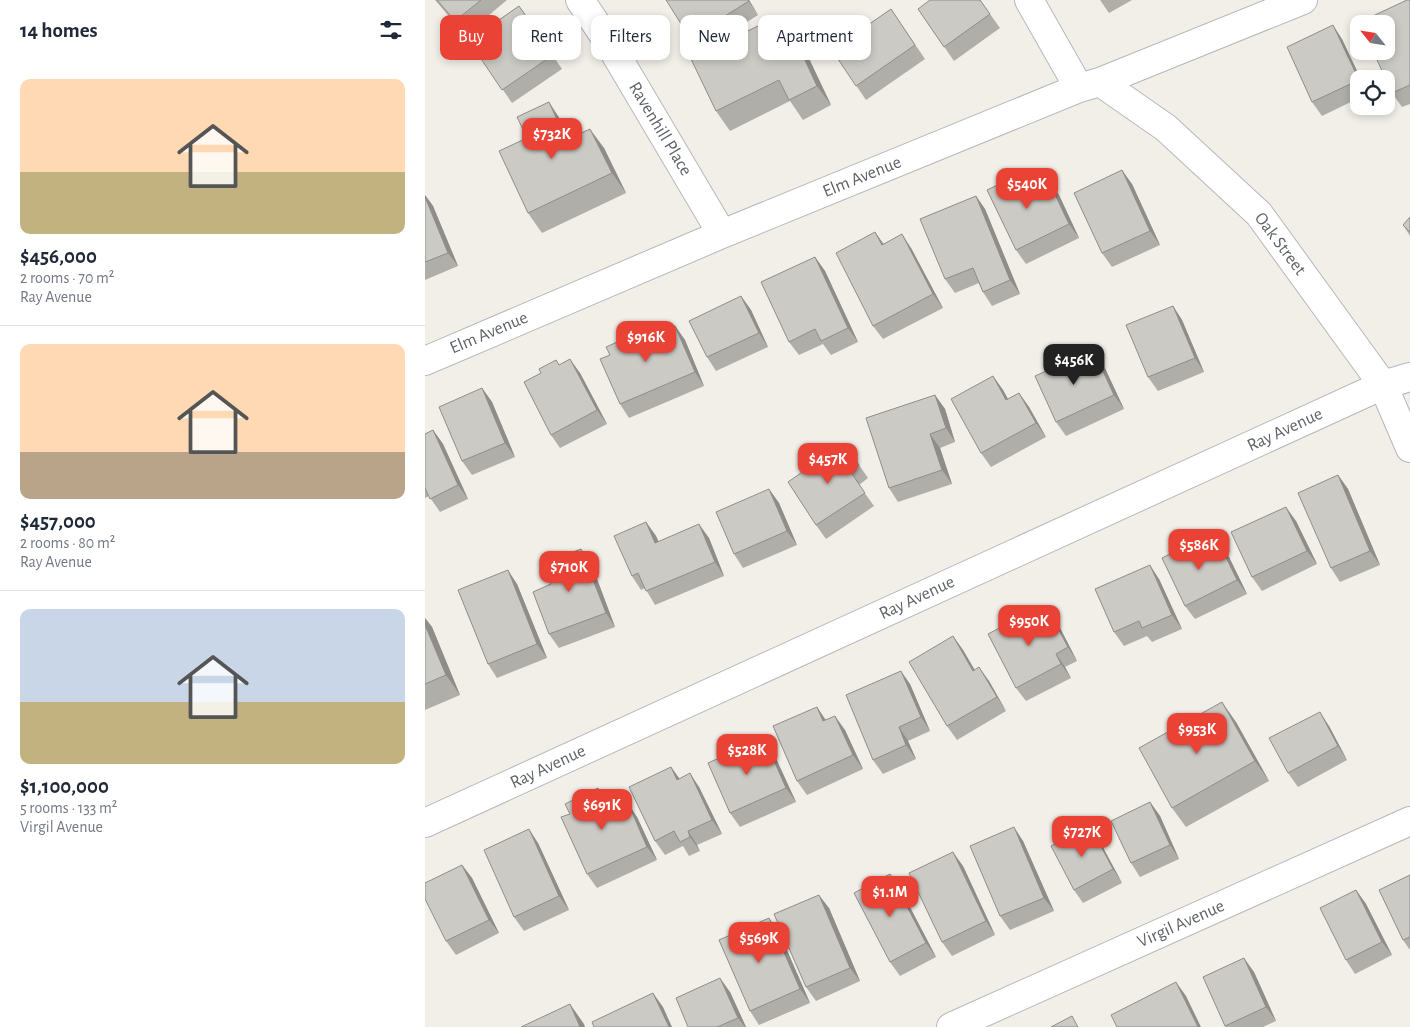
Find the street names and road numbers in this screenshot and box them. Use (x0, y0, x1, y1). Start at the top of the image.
street label: Ravenhill Place (625, 79, 695, 179)
street label: Elm Avenue (820, 153, 904, 201)
street label: Oak Street (1251, 209, 1309, 279)
street label: Elm Avenue (447, 309, 531, 357)
street label: Ray Avenue (1245, 405, 1325, 455)
street label: Ray Avenue (877, 573, 957, 623)
street label: Ray Avenue (508, 742, 588, 792)
street label: Virgil Avenue (1135, 897, 1227, 951)

